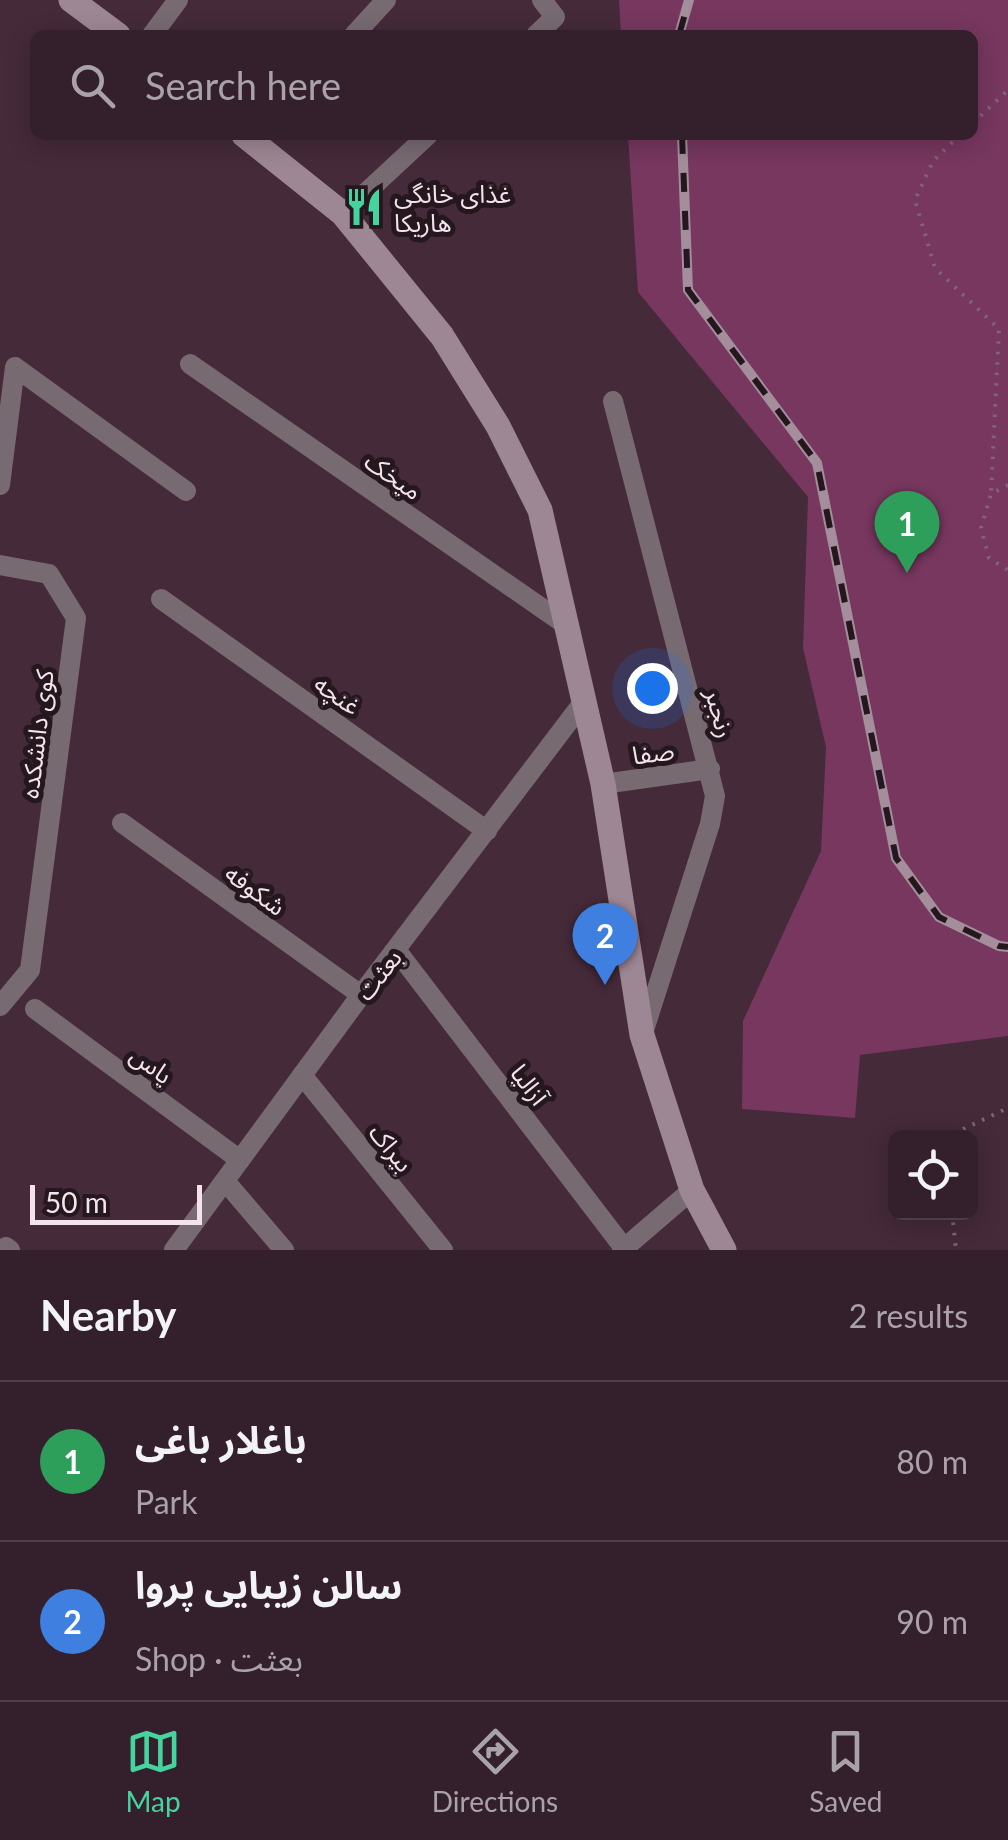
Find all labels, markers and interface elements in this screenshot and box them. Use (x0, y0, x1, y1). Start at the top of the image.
search box (30, 30, 978, 140)
icon: search (65, 58, 120, 113)
text: Search here (145, 62, 341, 108)
place label: غذای خانگی هاریکا (394, 178, 511, 238)
restaurant icon: غذای خانگی هاریکا (343, 186, 385, 228)
street label: میخک (360, 445, 428, 505)
pin: 1 (874, 490, 940, 573)
your location (627, 663, 678, 714)
street label: کوی دانشکده (13, 667, 60, 800)
street label: غنچه (308, 668, 367, 722)
street label: رنجبر (699, 684, 742, 741)
street label: صفا (630, 734, 676, 770)
street label: شکوفه (219, 857, 292, 922)
pin: 2 (572, 902, 638, 985)
street label: بعثت (349, 943, 407, 1006)
street label: یاس (124, 1039, 179, 1090)
street label: آزالیا (504, 1058, 556, 1112)
street label: بیراک (363, 1117, 420, 1178)
map controls (888, 1130, 978, 1220)
button: locate (888, 1130, 978, 1220)
scale bar (30, 1180, 202, 1224)
text: 50 m (45, 1185, 108, 1219)
text: Nearby (40, 1290, 177, 1340)
text: 2 results (849, 1296, 968, 1335)
text: باغلار باغی (135, 1416, 307, 1462)
text: 1 (63, 1442, 82, 1481)
text: 80 m (896, 1442, 968, 1481)
text: Park (135, 1482, 198, 1521)
text: سالن زيبايى پروا (135, 1561, 402, 1607)
text: 2 (63, 1602, 82, 1641)
text: 90 m (896, 1602, 968, 1641)
text: Shop · بعثت (135, 1639, 303, 1678)
tab: Map (126, 1724, 181, 1818)
tab: Directions (432, 1724, 558, 1818)
tab: Saved (809, 1724, 882, 1818)

